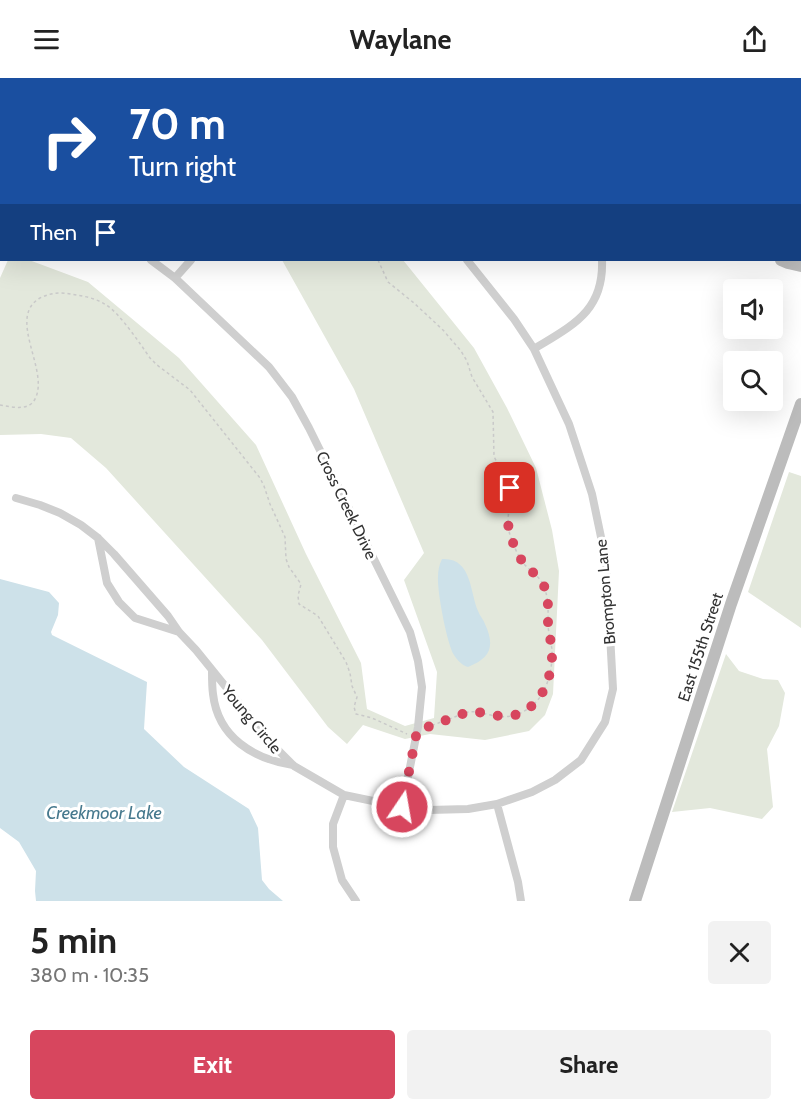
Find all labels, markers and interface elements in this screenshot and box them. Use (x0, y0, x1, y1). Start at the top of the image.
icon: menu (30, 23, 63, 56)
text: Waylane (350, 23, 451, 56)
icon: share (738, 23, 771, 56)
text: 70 m (129, 98, 226, 150)
icon: right (30, 102, 108, 180)
text: Turn right (129, 150, 236, 183)
icon: arrive (89, 216, 122, 249)
text: Then (30, 219, 77, 246)
map controls (723, 279, 783, 411)
button: sound (723, 279, 783, 339)
button: search (723, 351, 783, 411)
street label: Cross Creek Drive (312, 448, 381, 562)
pin (484, 462, 535, 513)
icon: arrive (493, 471, 526, 504)
street label: Brompton Lane (591, 539, 620, 645)
street label: East 155th Street (674, 590, 727, 704)
street label: Young Circle (217, 681, 286, 757)
position arrow (370, 775, 434, 839)
water label: Creekmoor Lake (46, 802, 162, 824)
text: 5 min (30, 918, 117, 962)
button: close (708, 921, 771, 984)
text: 380 m · 10:35 (30, 963, 149, 987)
button: Exit (30, 1030, 395, 1099)
button: Share (407, 1030, 771, 1099)

